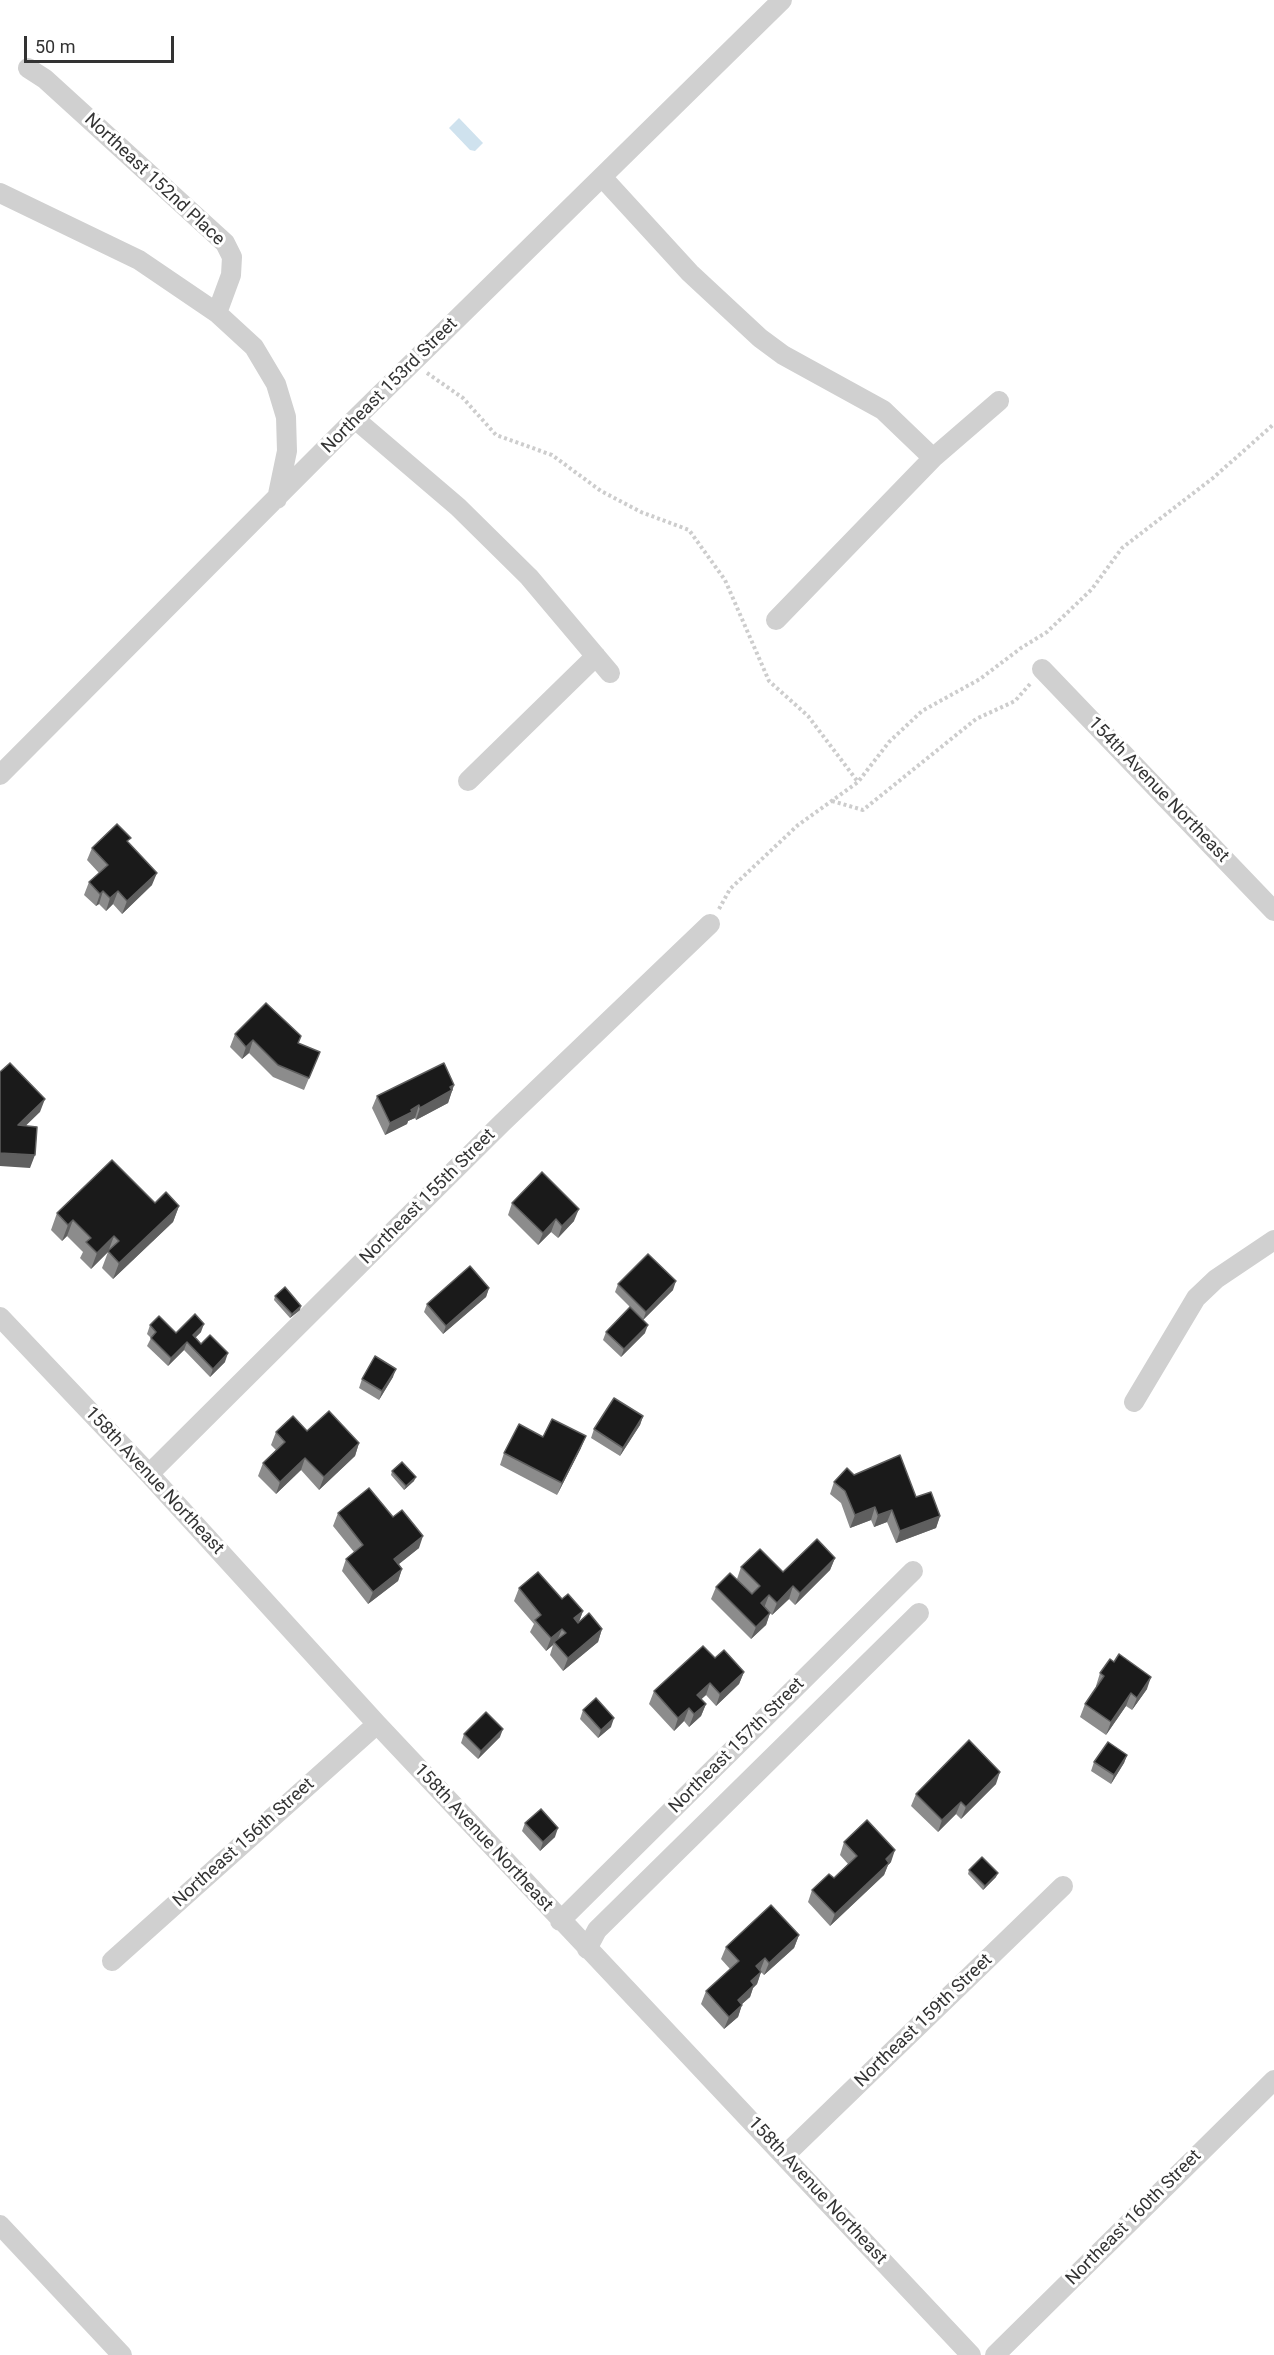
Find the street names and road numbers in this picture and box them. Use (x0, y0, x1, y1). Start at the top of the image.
street label: Northeast 152nd Place (79, 109, 229, 251)
street label: Northeast 153rd Street (318, 314, 462, 458)
street label: 154th Avenue Northeast (1083, 713, 1233, 867)
street label: Northeast 155th Street (356, 1125, 500, 1269)
street label: 158th Avenue Northeast (80, 1403, 228, 1559)
street label: Northeast 157th Street (665, 1674, 809, 1818)
street label: 158th Avenue Northeast (409, 1760, 557, 1916)
street label: Northeast 156th Street (169, 1774, 319, 1912)
street label: Northeast 159th Street (851, 1950, 997, 2092)
street label: 158th Avenue Northeast (743, 2113, 891, 2269)
street label: Northeast 160th Street (1062, 2146, 1206, 2290)

